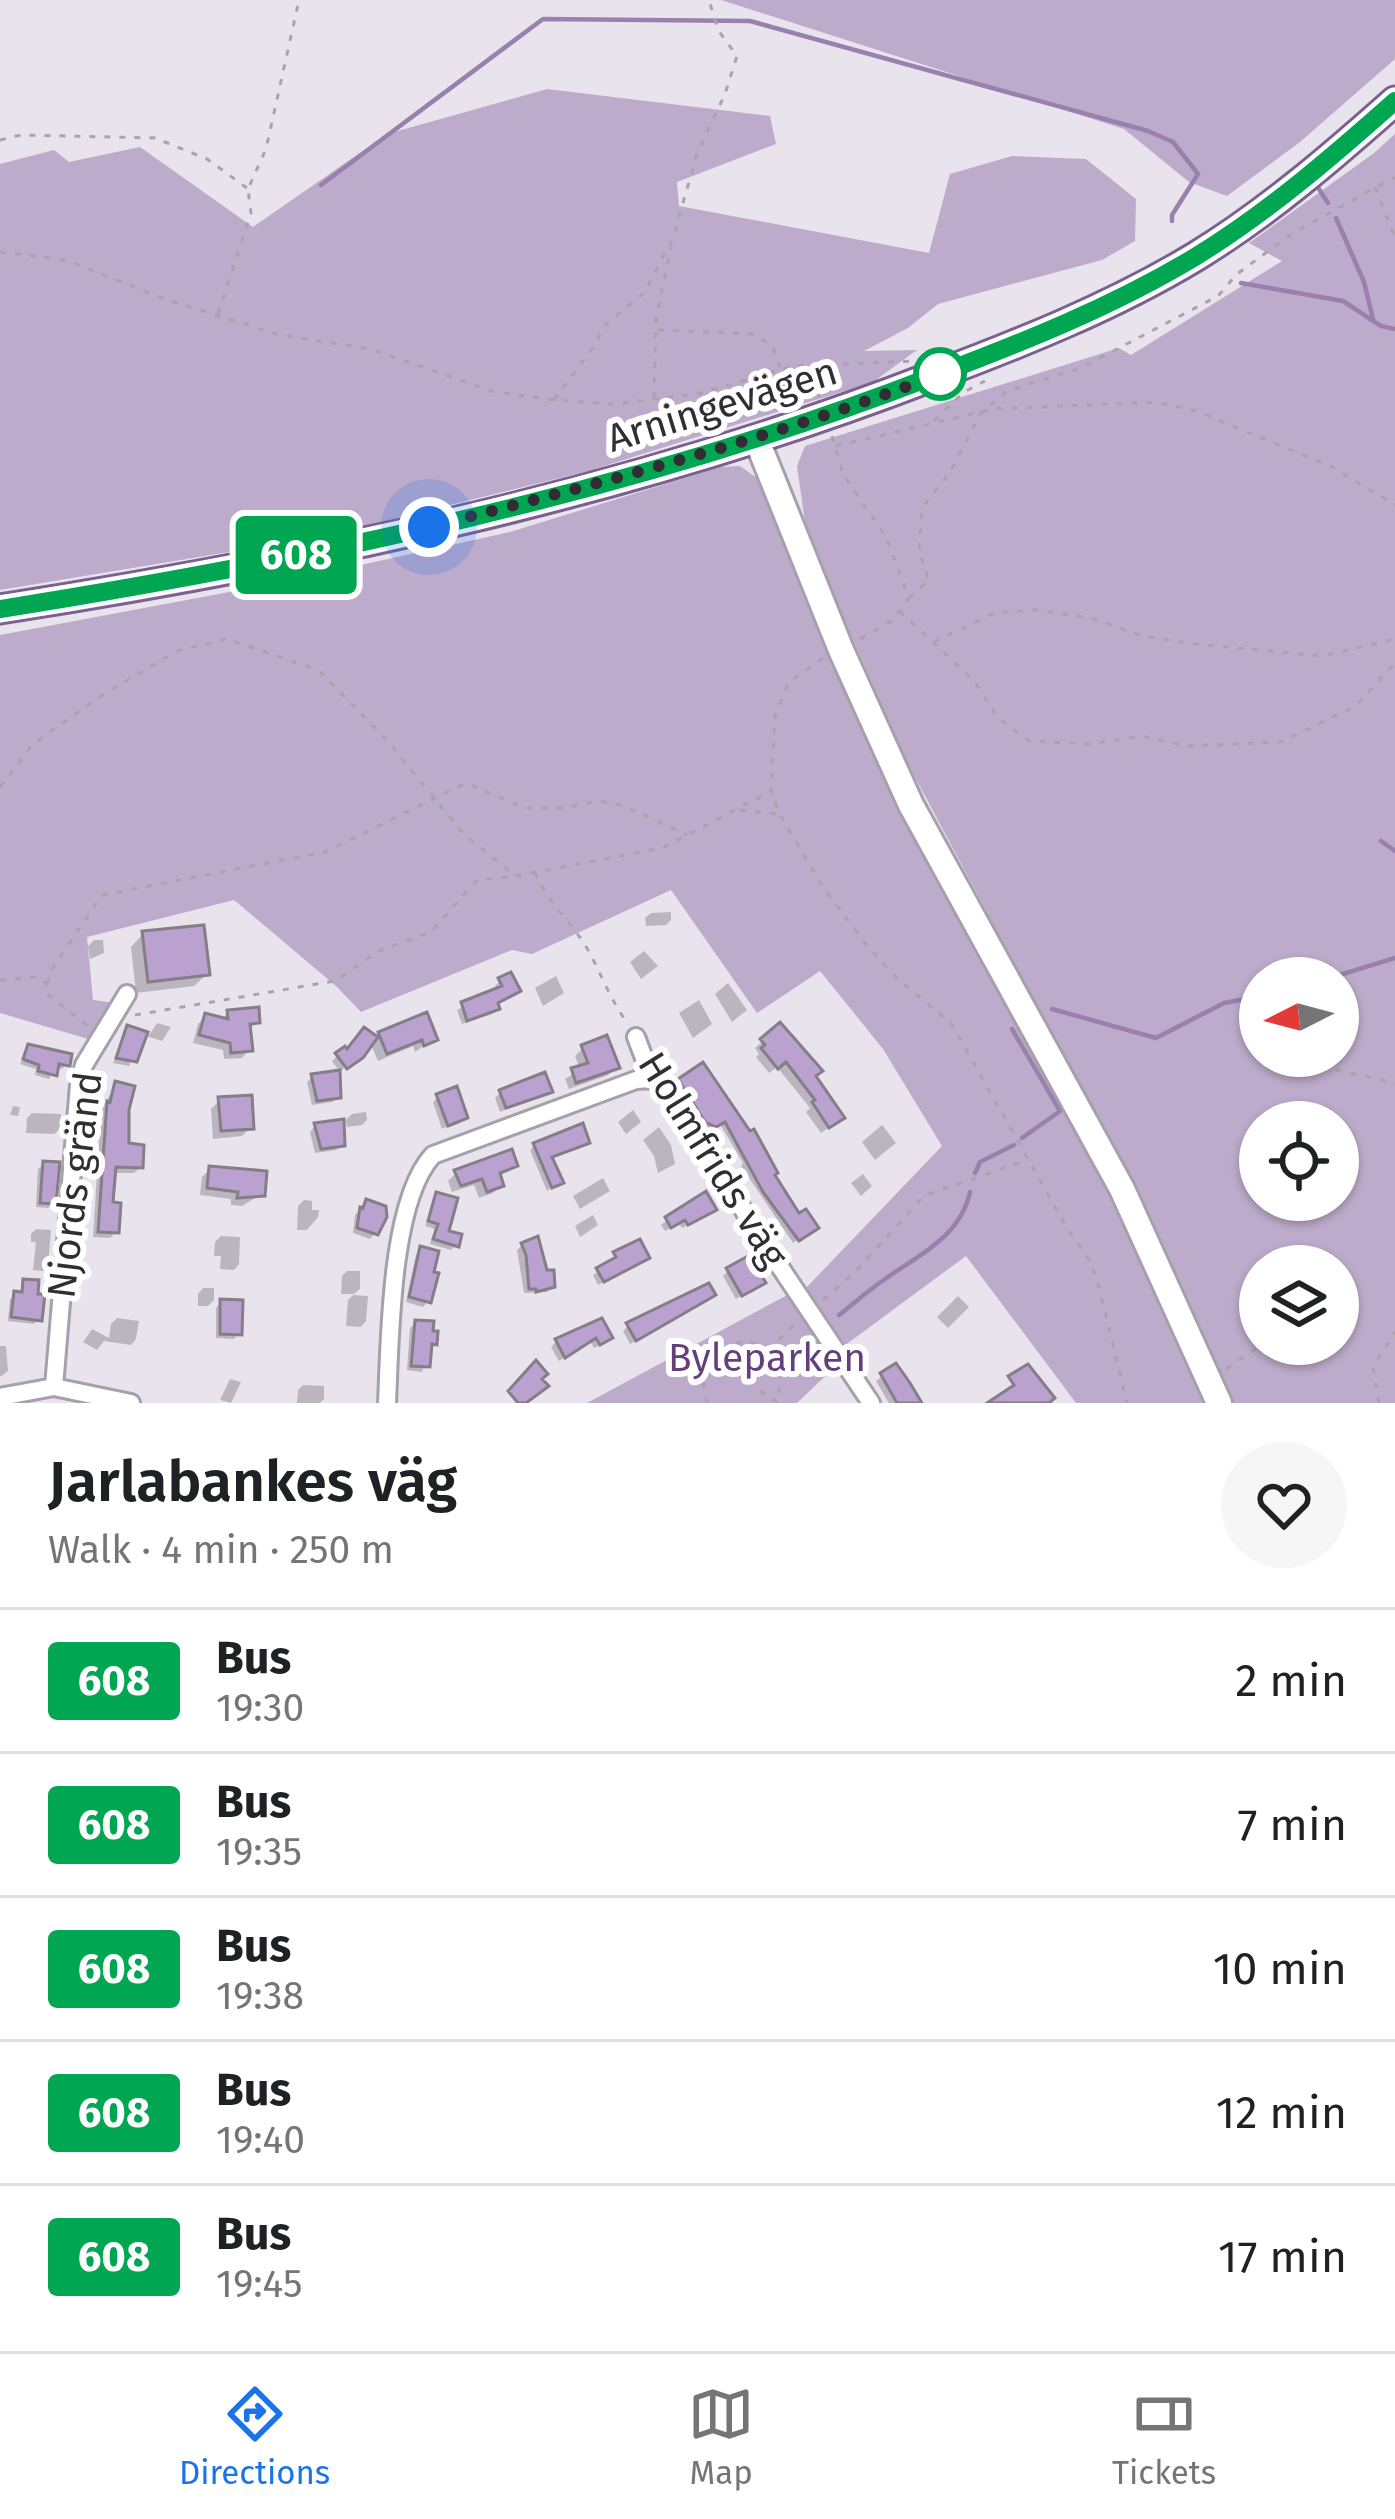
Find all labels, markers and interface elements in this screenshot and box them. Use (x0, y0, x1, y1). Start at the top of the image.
street label: Arningevägen (601, 348, 843, 462)
unlabelled marker (915, 349, 965, 399)
your location (399, 497, 459, 557)
line badge: 608 (227, 516, 365, 594)
text: 608 (260, 530, 332, 580)
north arrow (1239, 957, 1359, 1077)
map controls (1239, 957, 1359, 1365)
street label: Holmfrids väg (629, 1044, 798, 1277)
street label: Njords gränd (38, 1069, 112, 1301)
button: locate (1239, 1101, 1359, 1221)
button: layers (1239, 1245, 1359, 1365)
park label: Byleparken (668, 1335, 866, 1381)
button: heart (1221, 1442, 1347, 1568)
text: Jarlabankes väg (48, 1448, 457, 1516)
text: Walk · 4 min · 250 m (48, 1527, 394, 1573)
text: Bus (216, 1631, 291, 1685)
text: 2 min (1235, 1654, 1347, 1708)
text: 608 (78, 1656, 150, 1706)
text: 19:30 (216, 1685, 304, 1731)
text: Bus (216, 1775, 291, 1829)
text: 7 min (1237, 1798, 1347, 1852)
text: 608 (78, 1800, 150, 1850)
text: 19:35 (216, 1829, 302, 1875)
text: Bus (216, 1919, 291, 1973)
text: 10 min (1213, 1942, 1347, 1996)
text: 608 (78, 1944, 150, 1994)
text: 19:38 (216, 1973, 304, 2019)
text: Bus (216, 2063, 291, 2117)
text: 12 min (1216, 2086, 1347, 2140)
text: 608 (78, 2088, 150, 2138)
text: 19:40 (216, 2117, 305, 2163)
text: Bus (216, 2207, 291, 2261)
text: 17 min (1218, 2230, 1347, 2284)
text: 608 (78, 2232, 150, 2282)
text: 19:45 (216, 2261, 302, 2307)
tab: Directions (179, 2381, 330, 2493)
tab: Map (688, 2381, 754, 2493)
tab: Tickets (1112, 2381, 1216, 2493)

